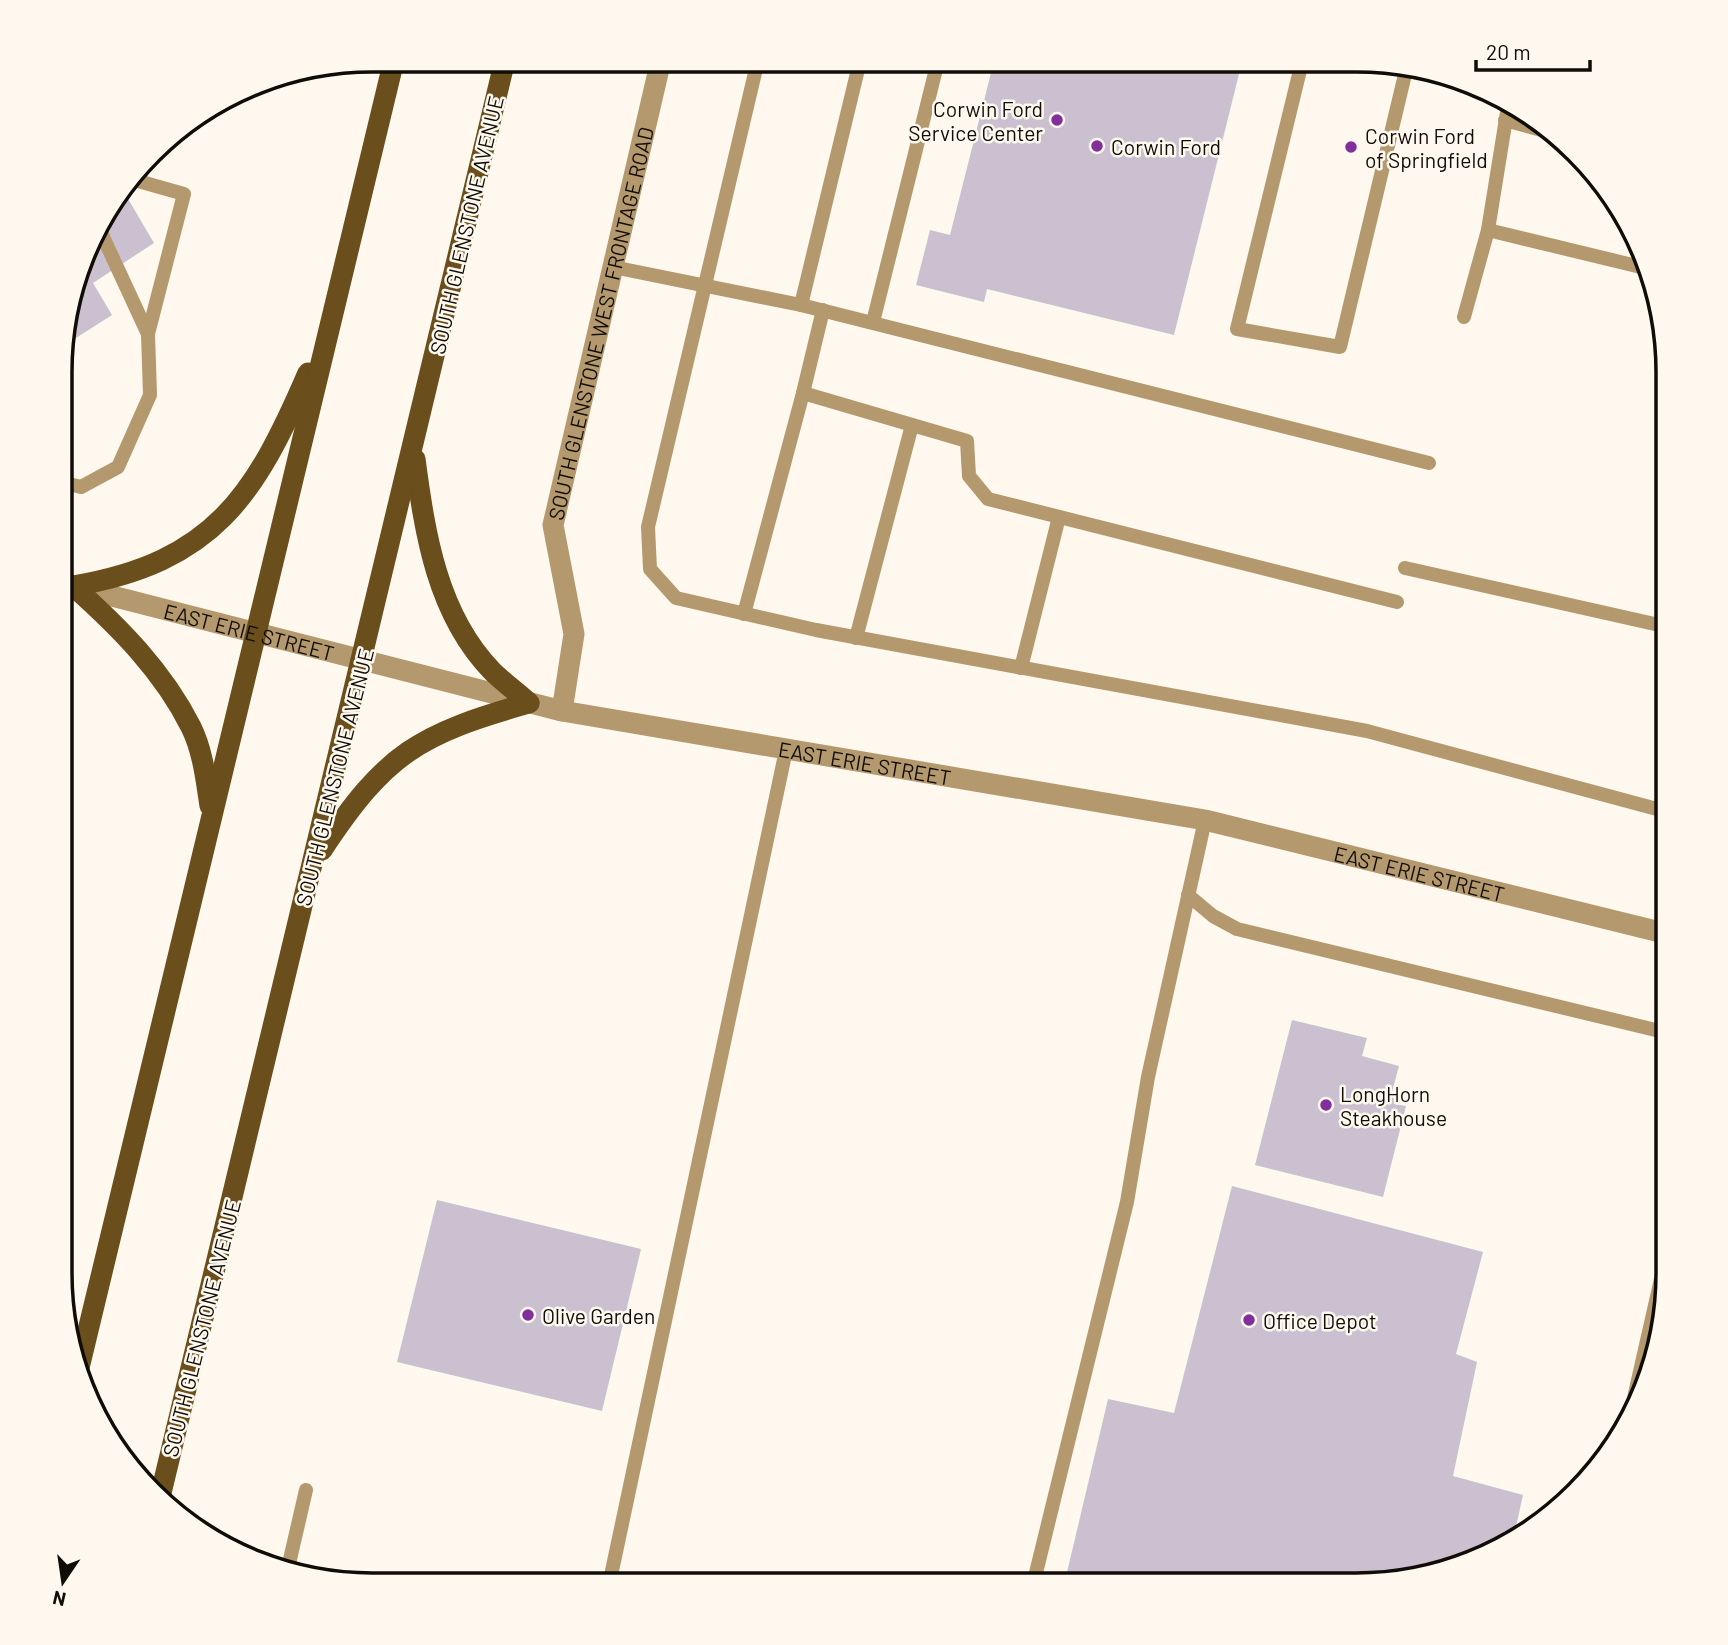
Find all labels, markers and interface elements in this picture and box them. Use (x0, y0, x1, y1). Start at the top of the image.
scale bar (1476, 28, 1590, 72)
text: 20 m (1486, 39, 1531, 64)
street label: SOUTH GLENSTONE AVENUE (424, 93, 508, 357)
place label: Corwin Ford Service Center (908, 96, 1043, 145)
marker: Corwin Ford Service Center (1049, 112, 1065, 128)
place label: Corwin Ford of Springfield (1365, 123, 1488, 172)
street label: SOUTH GLENSTONE WEST FRONTAGE ROAD (542, 124, 658, 522)
place label: Corwin Ford (1111, 134, 1221, 159)
marker: Corwin Ford (1089, 138, 1105, 154)
marker: Corwin Ford of Springfield (1343, 139, 1359, 155)
street label: EAST ERIE STREET (161, 597, 337, 665)
street label: SOUTH GLENSTONE AVENUE (290, 646, 378, 908)
street label: EAST ERIE STREET (777, 735, 953, 789)
street label: EAST ERIE STREET (1332, 840, 1507, 906)
place label: LongHorn Steakhouse (1340, 1081, 1447, 1130)
marker: LongHorn Steakhouse (1318, 1097, 1334, 1113)
street label: SOUTH GLENSTONE AVENUE (157, 1197, 245, 1459)
place label: Olive Garden (542, 1303, 655, 1328)
marker: Olive Garden (520, 1307, 536, 1323)
place label: Office Depot (1263, 1308, 1377, 1333)
marker: Office Depot (1241, 1312, 1257, 1328)
north arrow (28, 1547, 98, 1617)
text: N (50, 1586, 68, 1612)

